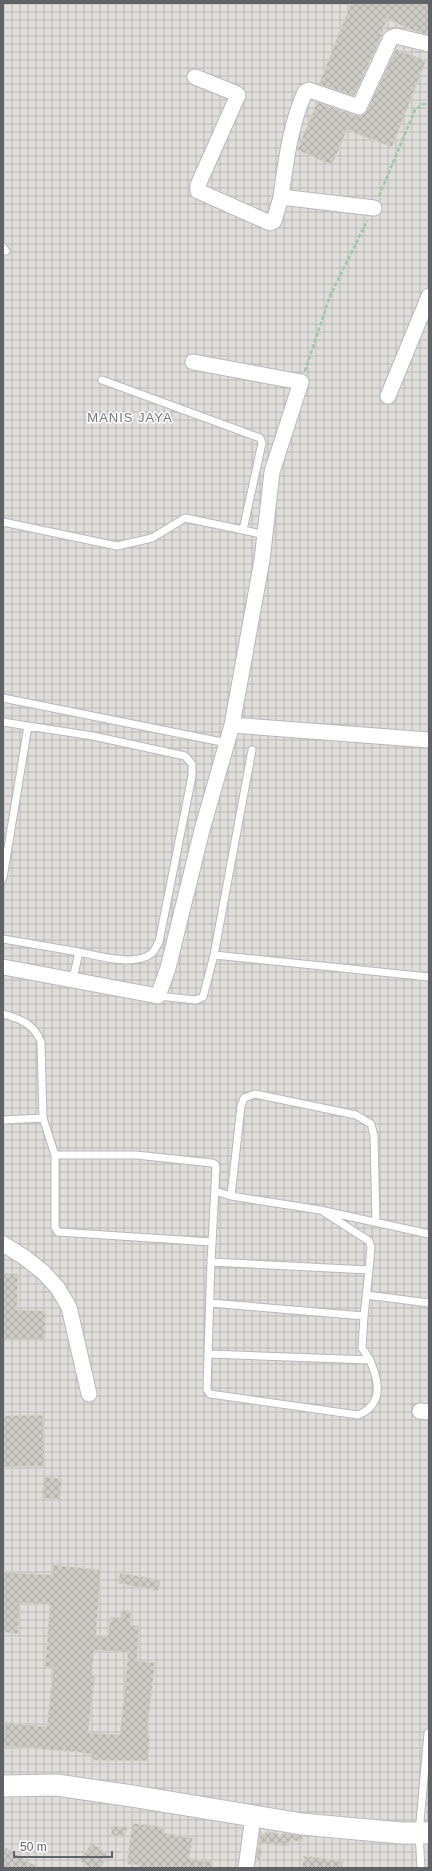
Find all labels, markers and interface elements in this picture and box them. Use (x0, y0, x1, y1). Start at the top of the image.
district label: MANIS JAYA (87, 410, 173, 425)
scale bar (14, 1833, 112, 1859)
text: 50 m (20, 1840, 47, 1854)

